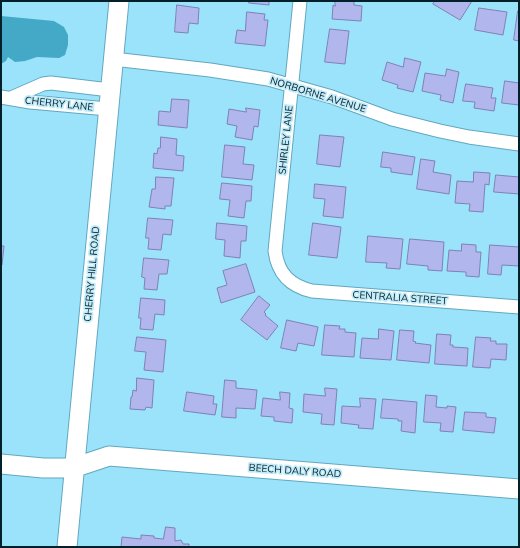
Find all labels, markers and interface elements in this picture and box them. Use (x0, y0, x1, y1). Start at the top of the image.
street label: NORBORNE AVENUE (269, 75, 367, 115)
street label: CHERRY LANE (24, 94, 94, 114)
street label: SHIRLEY LANE (276, 105, 296, 175)
street label: CHERRY HILL ROAD (82, 226, 102, 322)
street label: CENTRALIA STREET (352, 289, 448, 307)
street label: BEECH DALY ROAD (248, 462, 342, 480)

